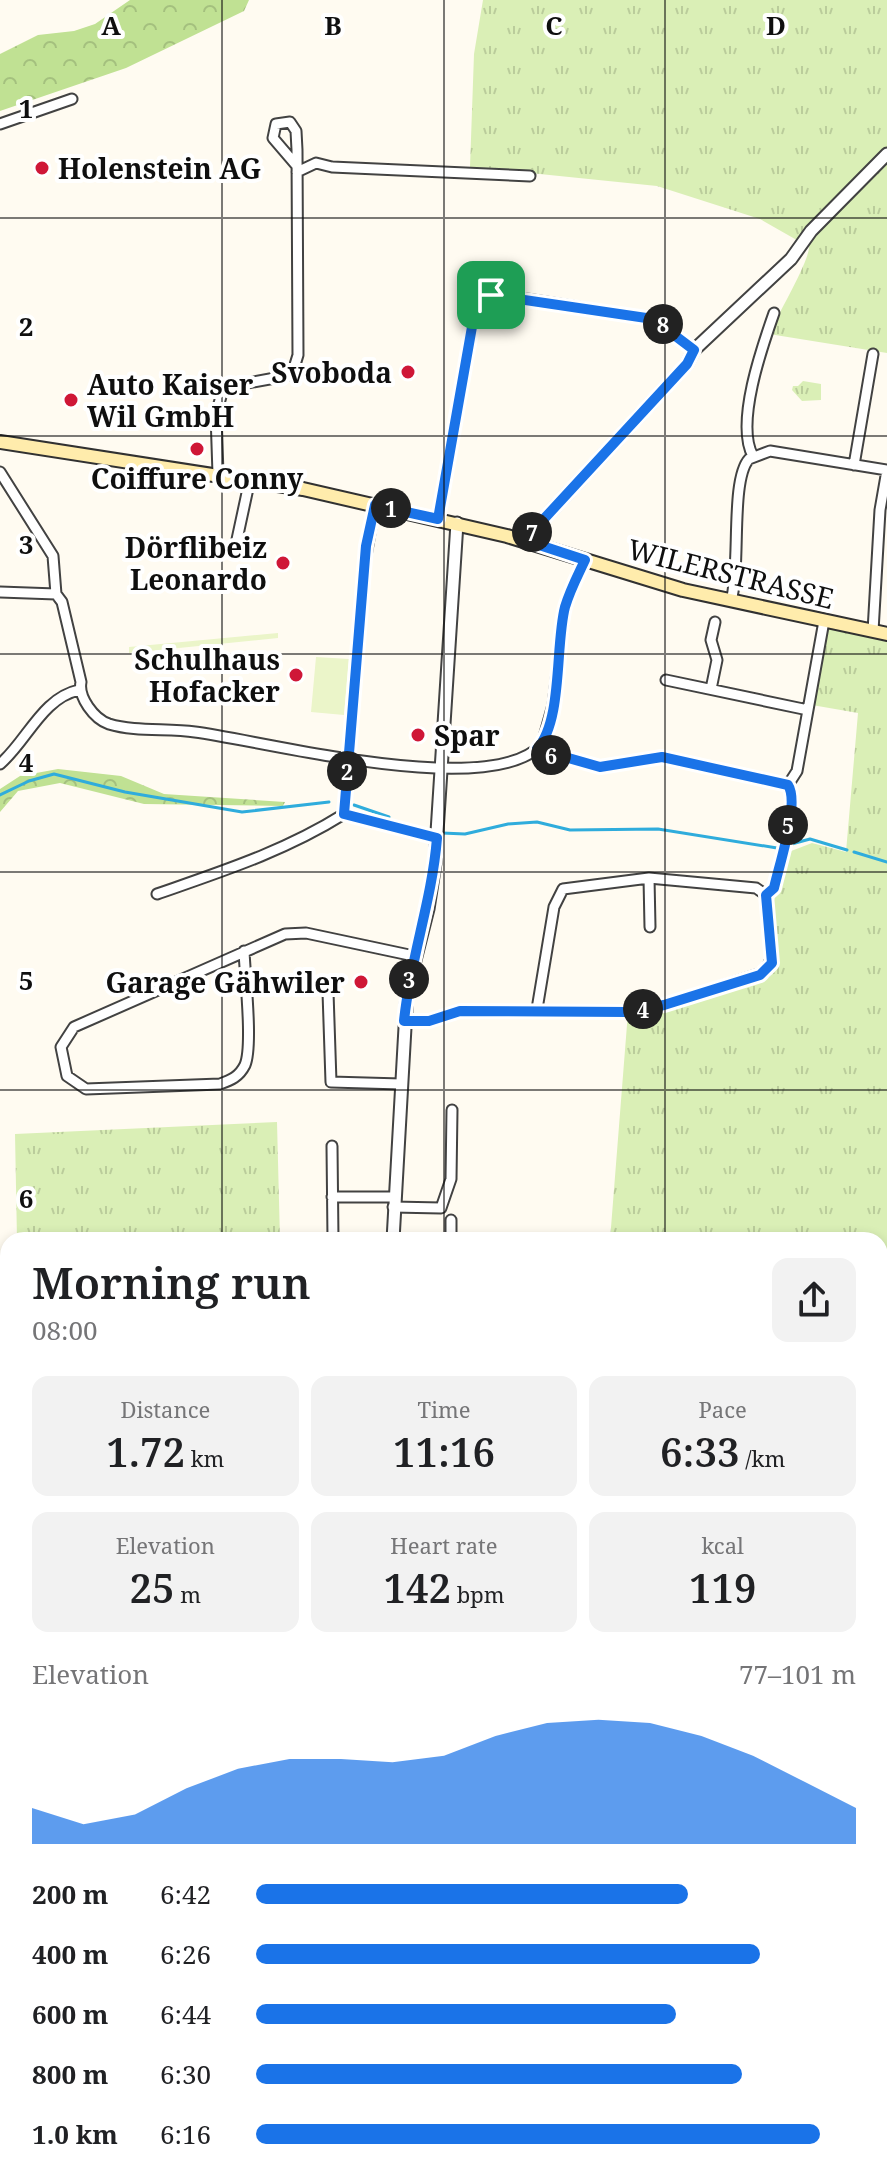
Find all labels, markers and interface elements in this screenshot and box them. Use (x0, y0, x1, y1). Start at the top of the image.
text: A (101, 7, 121, 43)
text: B (324, 7, 342, 43)
text: C (545, 7, 563, 43)
text: D (766, 7, 786, 43)
text: 1 (19, 90, 33, 126)
place label: Holenstein AG (58, 149, 261, 187)
marker: Holenstein AG (33, 159, 51, 177)
pin (457, 261, 525, 329)
icon: arrive (469, 273, 513, 317)
pin: 8 (643, 304, 683, 344)
text: 2 (19, 308, 33, 344)
text: 8 (657, 309, 669, 339)
place label: Svoboda (271, 353, 392, 391)
marker: Svoboda (399, 363, 417, 381)
place label: Auto Kaiser Wil GmbH (87, 365, 254, 435)
marker: Auto Kaiser Wil GmbH (62, 391, 80, 409)
marker: Coiffure Conny (188, 440, 206, 458)
place label: Coiffure Conny (91, 459, 304, 497)
pin: 1 (371, 488, 411, 528)
text: 1 (385, 493, 397, 523)
pin: 7 (512, 512, 552, 552)
text: 7 (526, 517, 538, 547)
text: 3 (19, 526, 33, 562)
place label: Dörflibeiz Leonardo (125, 528, 267, 598)
street label: WILERSTRASSE (624, 529, 838, 617)
marker: Dörflibeiz Leonardo (274, 554, 292, 572)
place label: Schulhaus Hofacker (134, 640, 280, 710)
marker: Schulhaus Hofacker (287, 666, 305, 684)
place label: Spar (434, 716, 500, 754)
marker: Spar (409, 726, 427, 744)
pin: 6 (531, 735, 571, 775)
text: 6 (545, 740, 557, 770)
text: 4 (19, 744, 34, 780)
pin: 2 (327, 751, 367, 791)
text: 2 (341, 756, 353, 786)
pin: 5 (768, 805, 808, 845)
text: 5 (782, 810, 794, 840)
pin: 3 (389, 959, 429, 999)
text: 5 (19, 962, 33, 998)
place label: Garage Gähwiler (105, 963, 345, 1001)
text: 3 (403, 964, 415, 994)
marker: Garage Gähwiler (352, 973, 370, 991)
pin: 4 (623, 989, 663, 1029)
text: 4 (637, 994, 649, 1024)
text: 6 (19, 1180, 33, 1216)
text: Morning run (32, 1252, 311, 1312)
button: share (772, 1258, 856, 1342)
text: 08:00 (32, 1312, 98, 1348)
text: Distance (120, 1394, 210, 1424)
text: Time (417, 1394, 471, 1424)
text: Pace (699, 1394, 747, 1424)
text: 1.72 (106, 1424, 185, 1479)
text: 11:16 (393, 1424, 495, 1479)
text: 6:33 (660, 1424, 740, 1479)
text: km (185, 1443, 224, 1473)
text: /km (740, 1443, 785, 1473)
text: Elevation (116, 1530, 215, 1560)
text: Heart rate (390, 1530, 498, 1560)
text: kcal (701, 1530, 744, 1560)
text: 25 (130, 1560, 175, 1615)
text: 142 (383, 1560, 451, 1615)
text: 119 (689, 1560, 756, 1615)
text: m (175, 1579, 201, 1609)
text: bpm (451, 1579, 505, 1609)
text: Elevation (32, 1656, 149, 1692)
text: 77–101 m (739, 1656, 856, 1692)
text: 200 m (32, 1876, 108, 1912)
text: 6:42 (160, 1876, 211, 1912)
text: 400 m (32, 1936, 108, 1972)
text: 6:26 (160, 1936, 211, 1972)
text: 600 m (32, 1996, 108, 2032)
text: 6:44 (160, 1996, 211, 2032)
text: 800 m (32, 2056, 108, 2092)
text: 6:30 (160, 2056, 211, 2092)
text: 1.0 km (32, 2116, 118, 2152)
text: 6:16 (160, 2116, 211, 2152)

